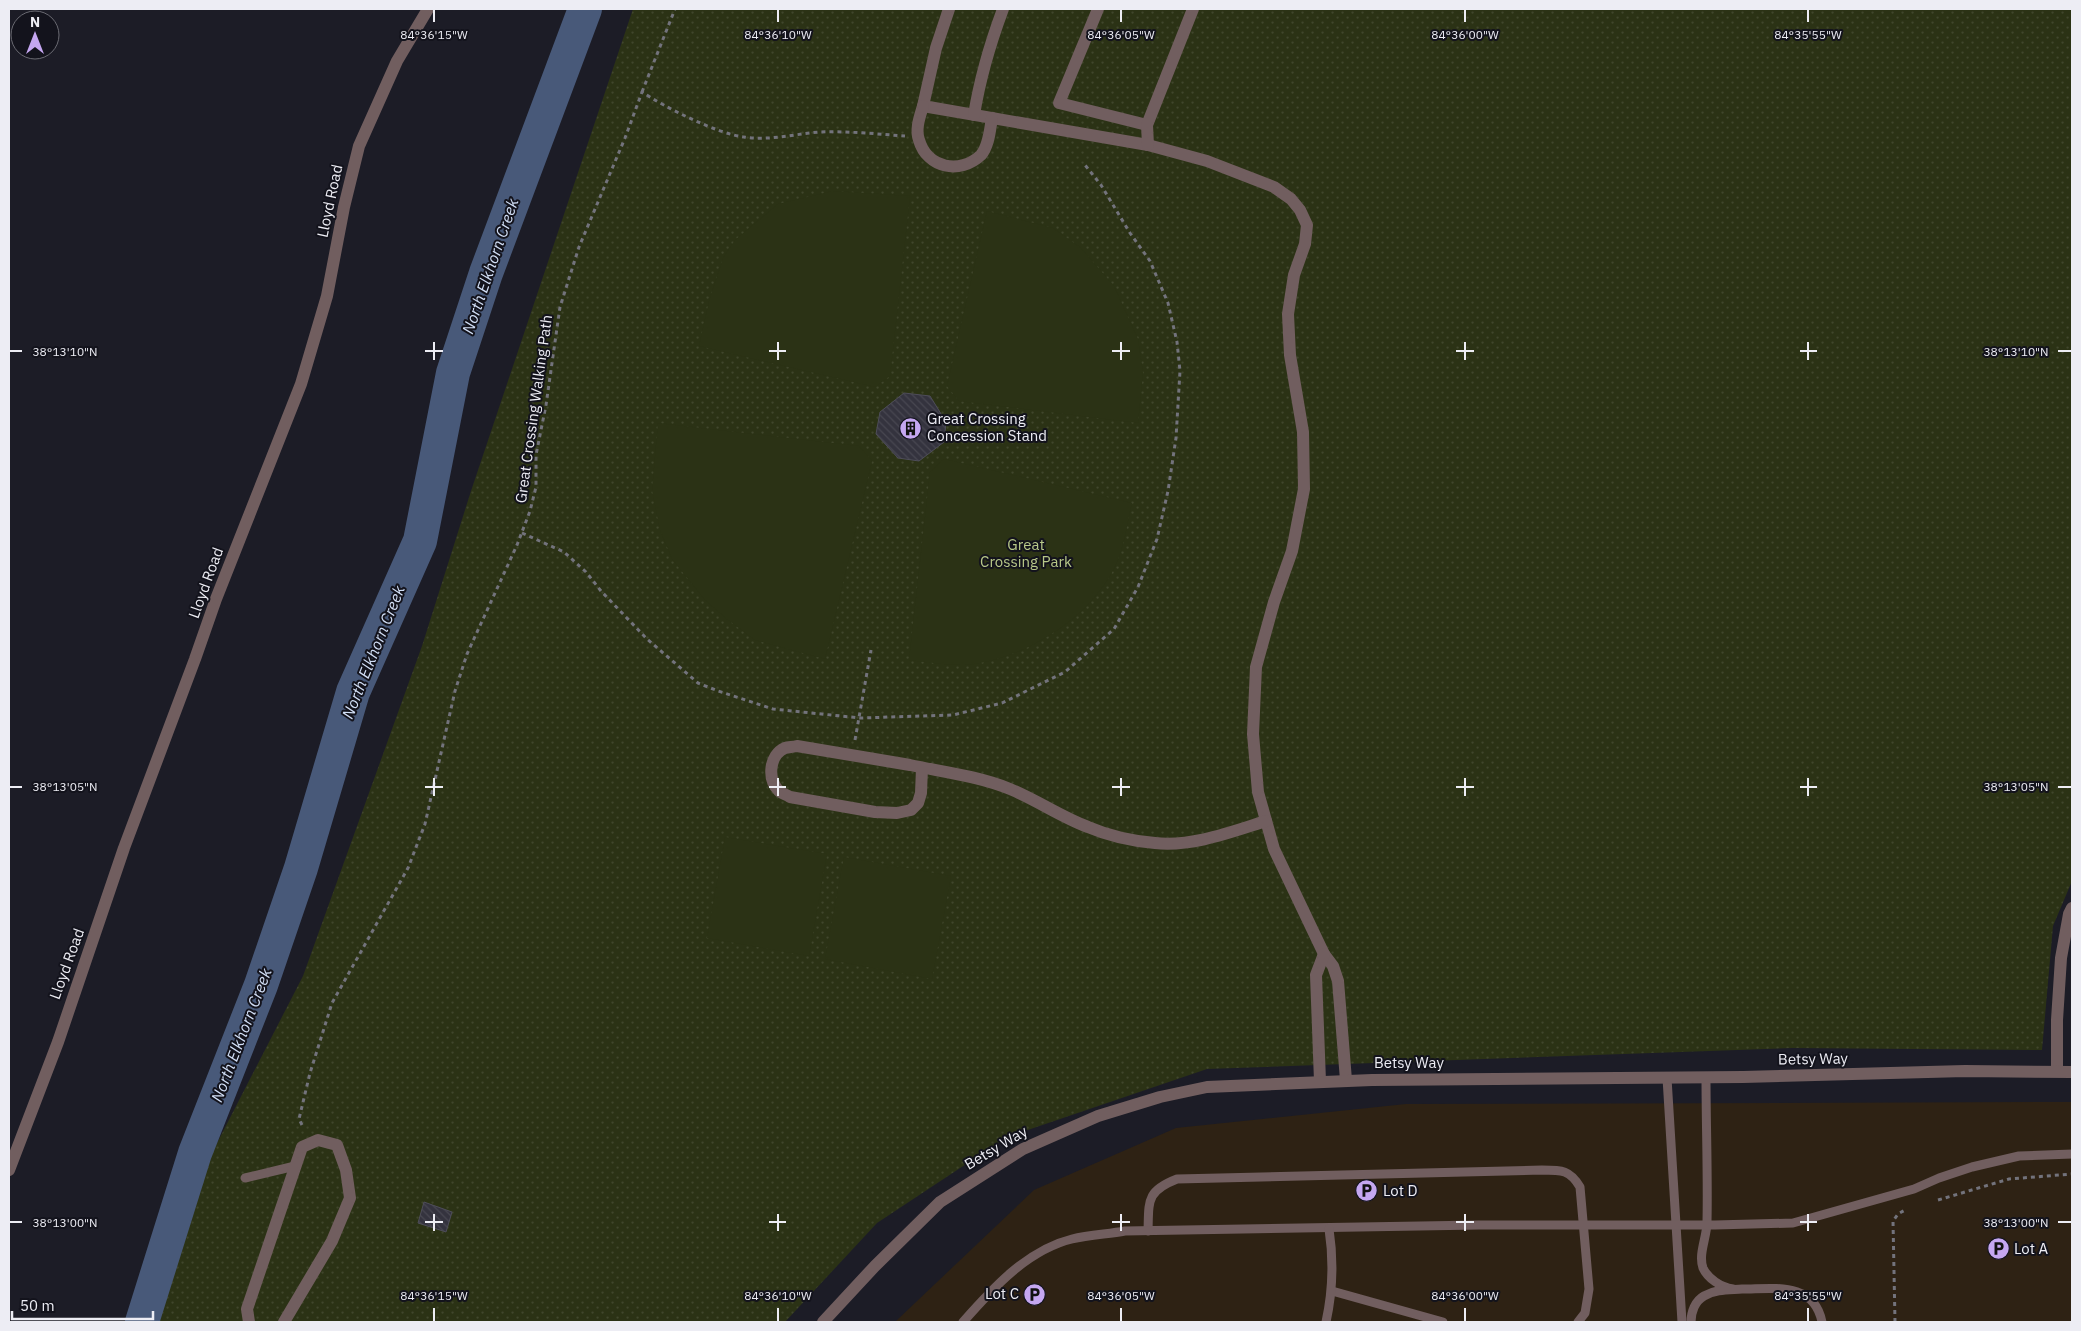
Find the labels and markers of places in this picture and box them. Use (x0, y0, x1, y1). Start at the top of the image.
place label: Great Crossing Concession Stand (927, 409, 1047, 445)
building icon: Great Crossing Concession Stand (899, 416, 923, 440)
parking icon: Lot D (1355, 1179, 1379, 1203)
place label: Lot D (1383, 1181, 1418, 1200)
parking icon: Lot A (1986, 1237, 2010, 1261)
place label: Lot A (2014, 1239, 2049, 1258)
parking icon: Lot C (1023, 1282, 1047, 1306)
place label: Lot C (985, 1284, 1019, 1303)

